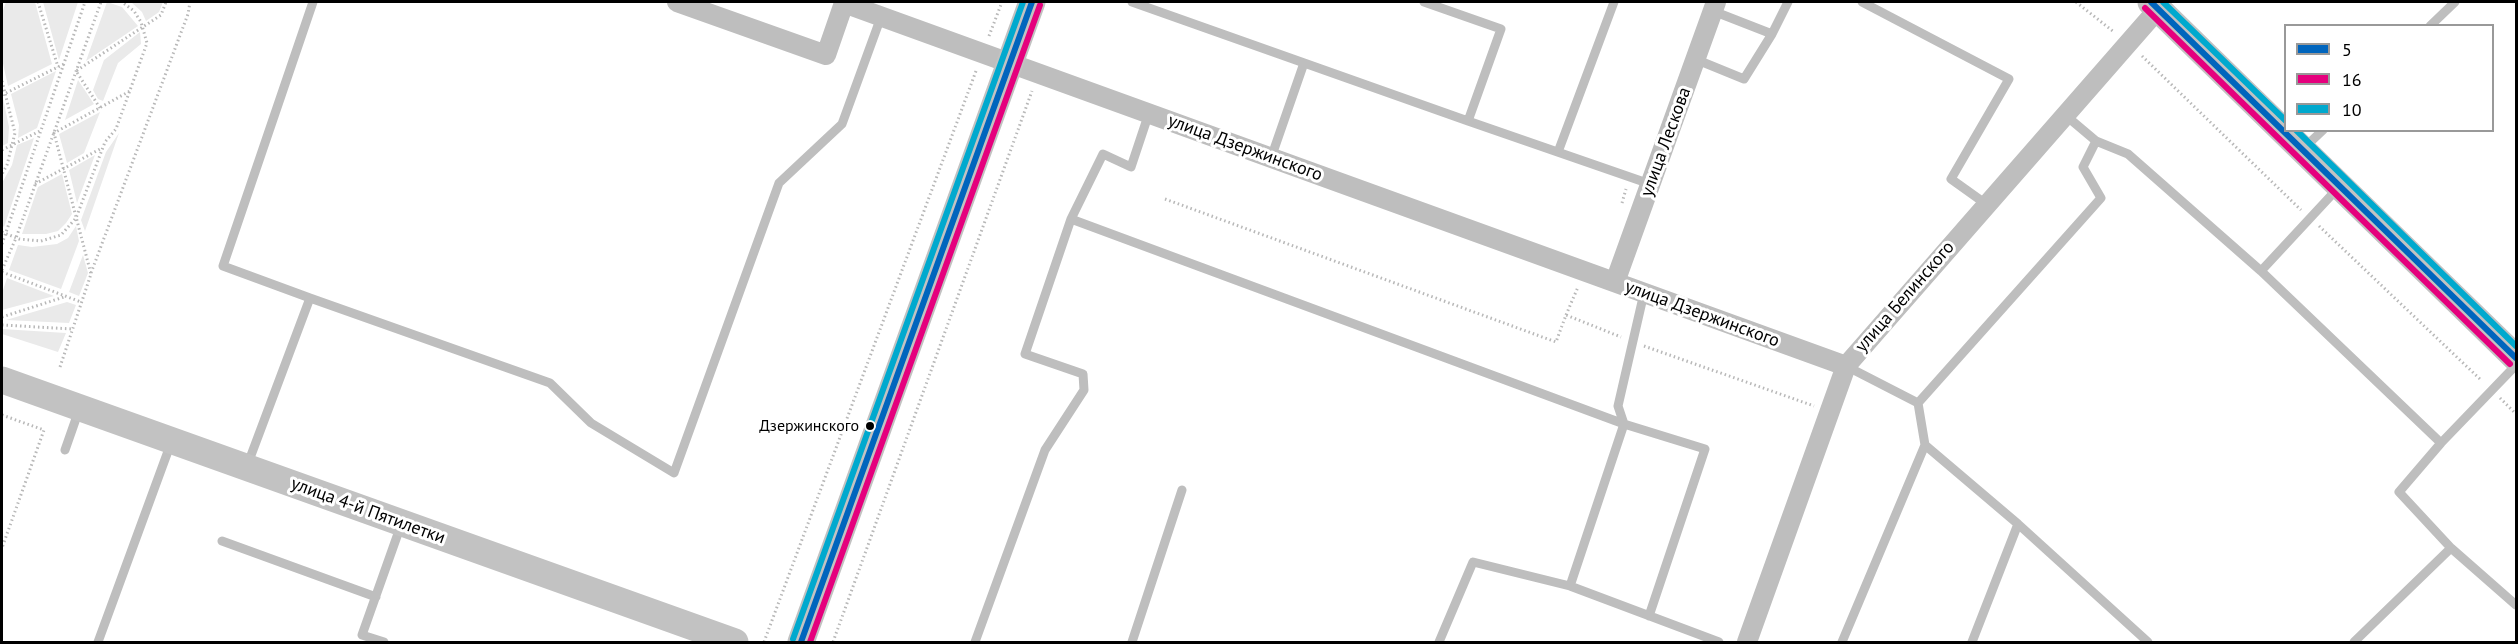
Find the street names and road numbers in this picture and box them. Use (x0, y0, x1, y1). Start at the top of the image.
street label: улица Лескова (1636, 84, 1696, 200)
street label: улица Дзержинского (1165, 110, 1325, 186)
street label: улица Белинского (1851, 237, 1959, 357)
street label: улица Дзержинского (1622, 276, 1782, 352)
street label: улица 4-й Пятилетки (288, 473, 448, 549)

